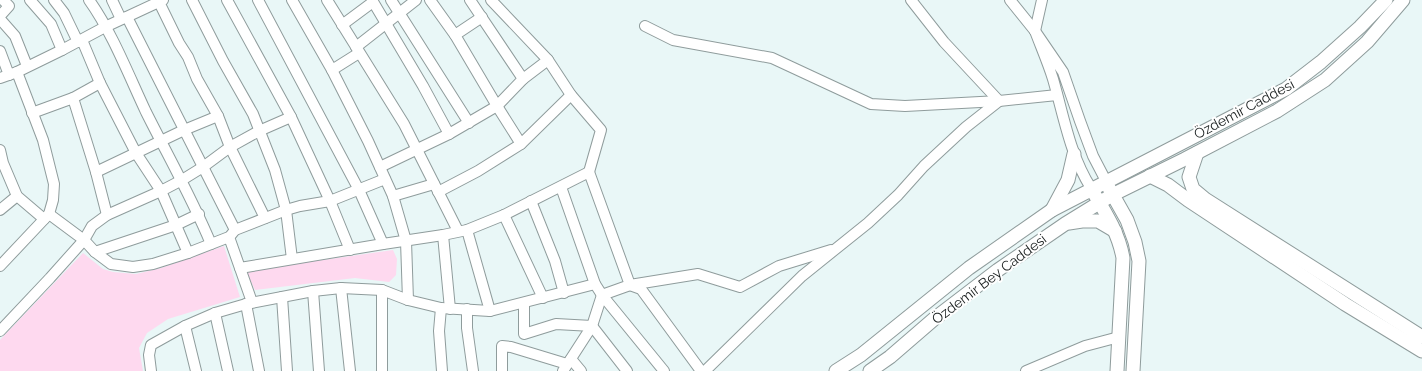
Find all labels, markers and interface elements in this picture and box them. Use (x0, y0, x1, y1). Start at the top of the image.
street label: Özdemir Caddesi (1190, 74, 1297, 142)
street label: Özdemir Bey Caddesi (927, 229, 1049, 327)

